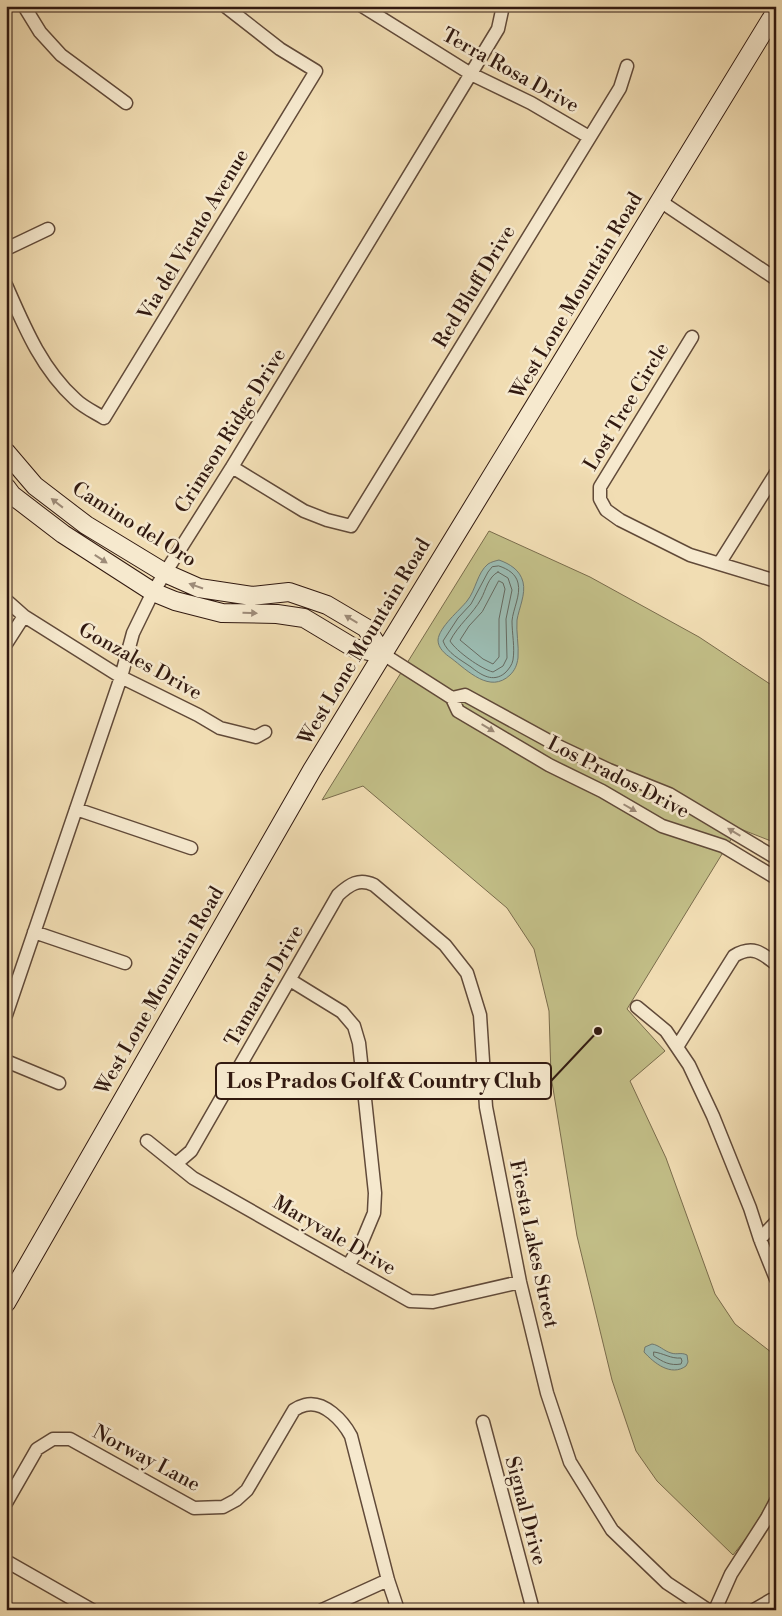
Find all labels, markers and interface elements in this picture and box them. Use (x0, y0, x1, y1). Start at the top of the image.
street label: Terra Rosa Drive (437, 23, 583, 119)
street label: Via del Viento Avenue (132, 145, 255, 326)
street label: West Lone Mountain Road (505, 188, 649, 405)
street label: Red Bluff Drive (429, 221, 521, 353)
street label: Lost Tree Circle (579, 338, 675, 476)
street label: Crimson Ridge Drive (170, 344, 292, 518)
street label: Camino del Oro (67, 477, 201, 573)
one-way arrow (50, 498, 64, 508)
street label: West Lone Mountain Road (293, 534, 437, 751)
one-way arrow (94, 554, 108, 563)
one-way arrow (188, 582, 203, 590)
one-way arrow (242, 610, 258, 618)
one-way arrow (344, 614, 358, 623)
street label: Gonzales Drive (74, 618, 206, 706)
one-way arrow (481, 724, 495, 733)
street label: Los Prados Drive (543, 731, 693, 825)
one-way arrow (623, 803, 636, 812)
one-way arrow (727, 828, 740, 837)
street label: West Lone Mountain Road (90, 882, 230, 1101)
street label: Tamanar Drive (220, 921, 310, 1051)
callout: Los Prados Golf & Country Club (216, 1063, 551, 1099)
text: Los Prados Golf & Country Club (227, 1069, 541, 1095)
street label: Fiesta Lakes Street (503, 1158, 563, 1330)
street label: Maryvale Drive (268, 1191, 400, 1281)
street label: Norway Lane (88, 1420, 204, 1498)
street label: Signal Drive (499, 1454, 551, 1568)

